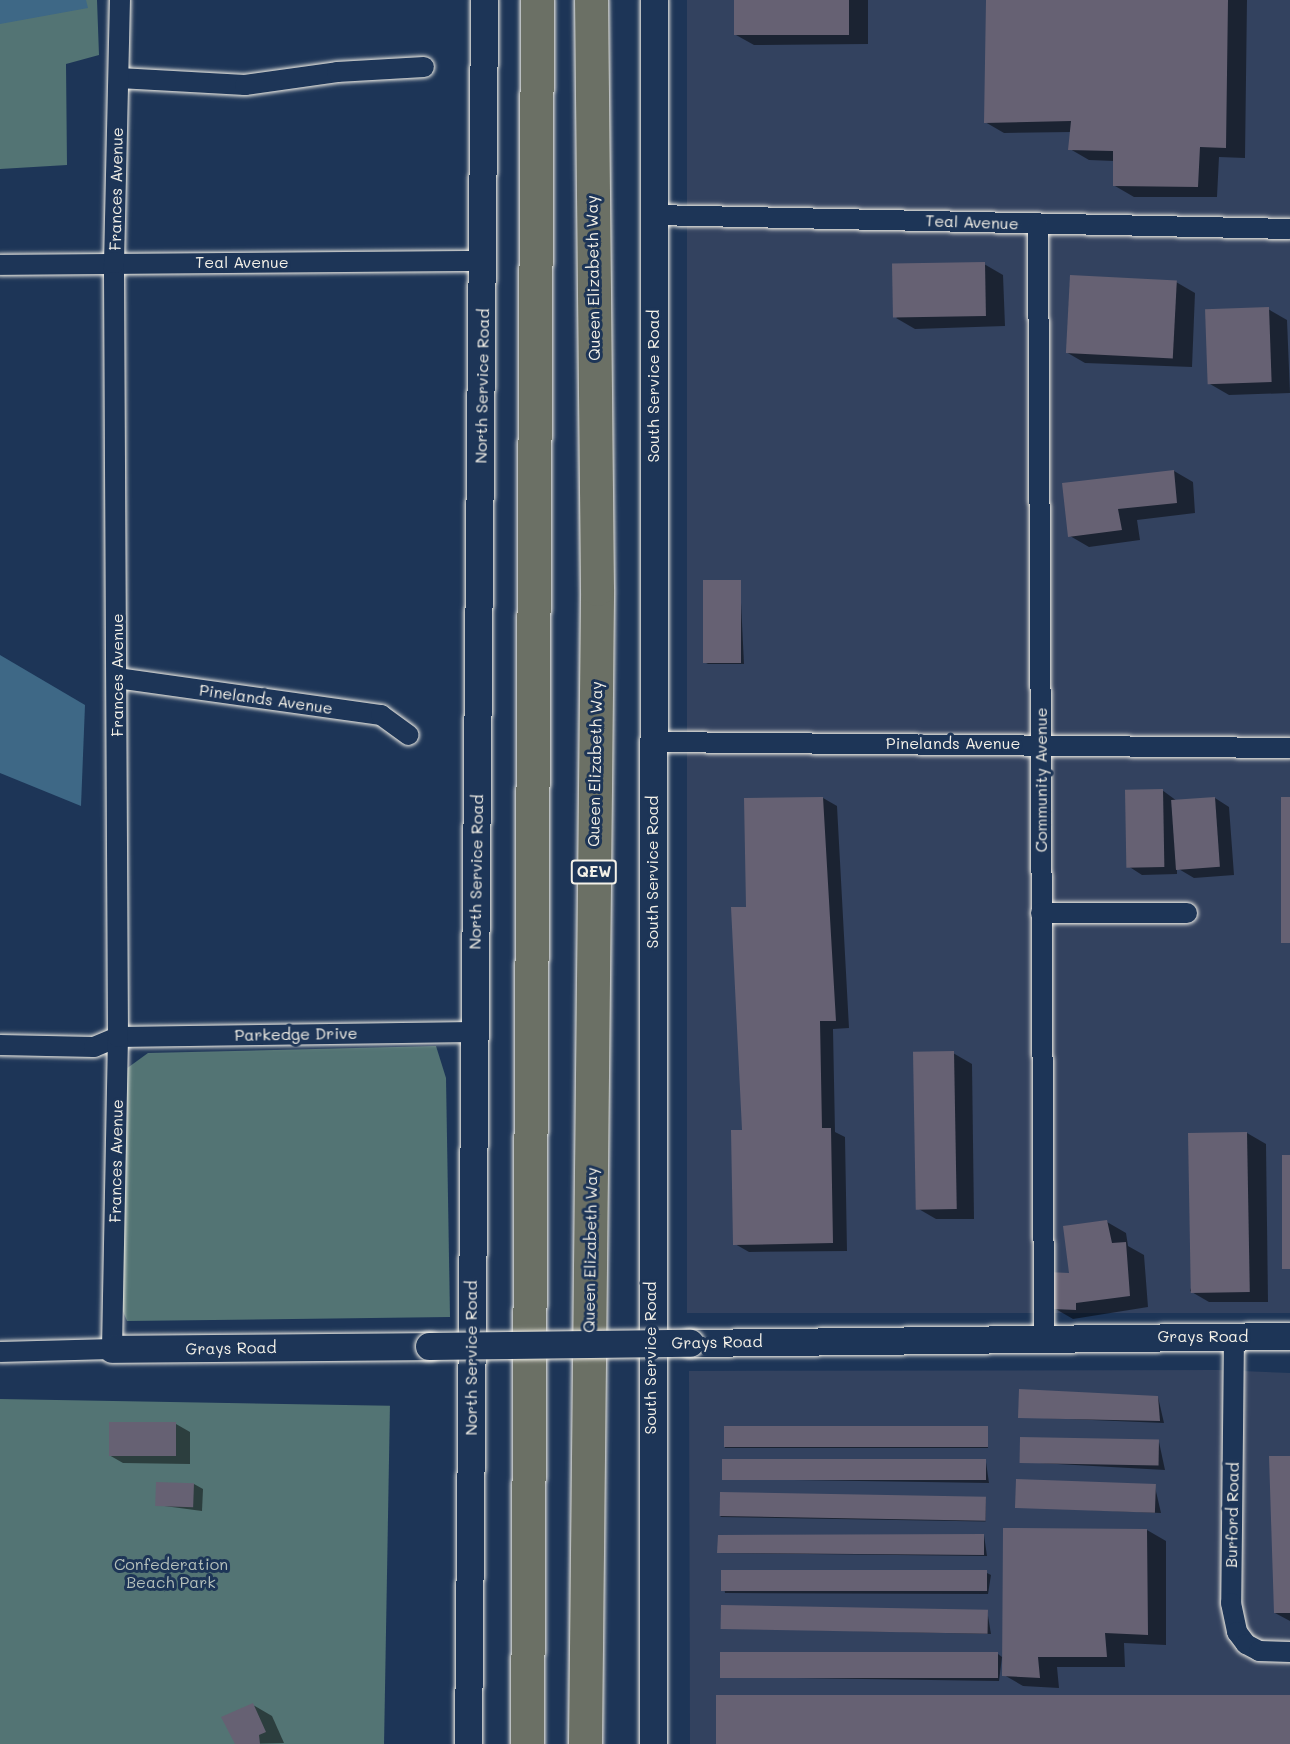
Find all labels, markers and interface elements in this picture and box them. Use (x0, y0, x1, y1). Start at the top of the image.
street label: Frances Avenue (105, 127, 127, 251)
street label: Queen Elizabeth Way (582, 195, 604, 361)
street label: Teal Avenue (925, 211, 1019, 233)
street label: Teal Avenue (195, 252, 289, 272)
street label: North Service Road (471, 308, 493, 464)
street label: South Service Road (643, 309, 663, 463)
street label: Frances Avenue (107, 613, 127, 737)
street label: Pinelands Avenue (198, 680, 334, 718)
street label: Queen Elizabeth Way (584, 681, 606, 847)
street label: Community Avenue (1031, 708, 1051, 852)
street label: Pinelands Avenue (886, 733, 1020, 753)
street label: North Service Road (465, 794, 487, 950)
street label: South Service Road (642, 795, 662, 949)
road number: QEW (570, 860, 618, 884)
street label: Parkedge Drive (234, 1023, 358, 1045)
street label: Frances Avenue (105, 1099, 127, 1223)
street label: Queen Elizabeth Way (579, 1167, 601, 1333)
street label: North Service Road (461, 1280, 481, 1436)
street label: South Service Road (640, 1281, 660, 1435)
street label: Grays Road (1158, 1326, 1248, 1346)
street label: Grays Road (671, 1332, 763, 1352)
street label: Grays Road (185, 1338, 277, 1358)
street label: Burford Road (1221, 1462, 1243, 1568)
park label: Confederation Beach Park (114, 1554, 228, 1592)

